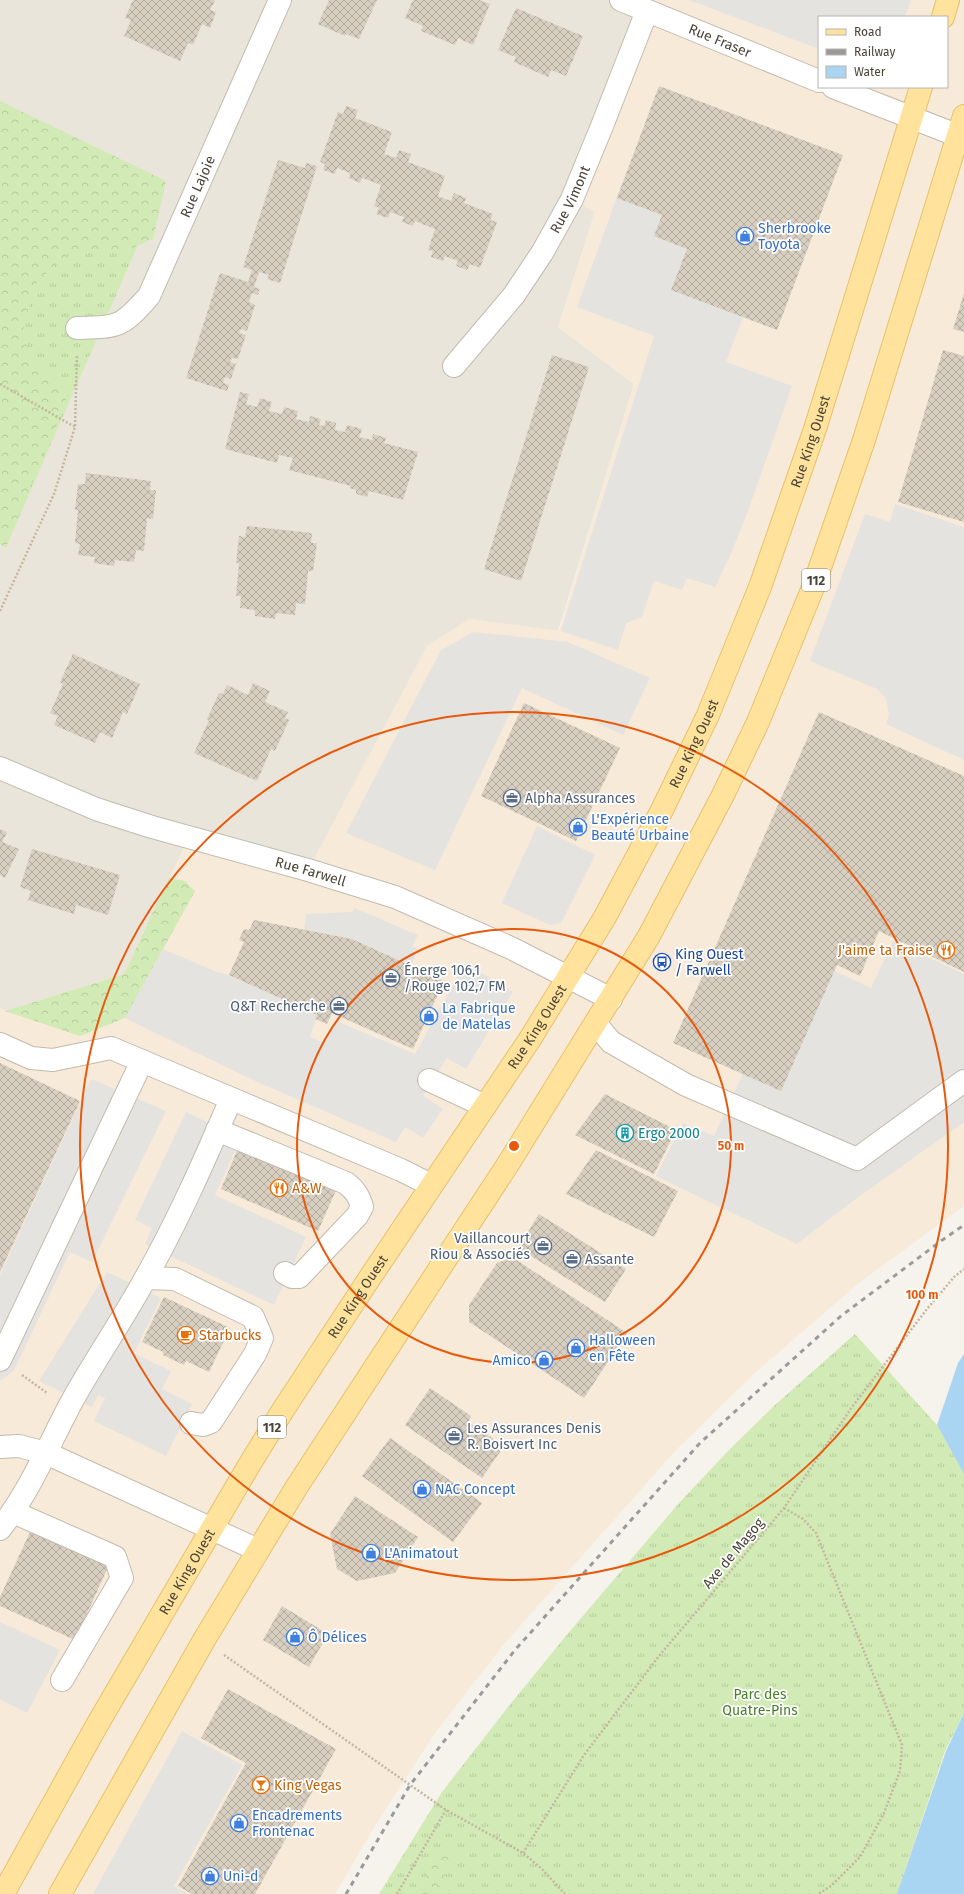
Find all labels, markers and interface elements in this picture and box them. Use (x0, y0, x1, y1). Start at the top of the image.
legend (818, 16, 948, 88)
street label: Rue Fraser (686, 21, 754, 62)
text: Road (854, 25, 882, 39)
text: Railway (854, 45, 895, 59)
text: Water (854, 65, 886, 79)
street label: Rue Lajoie (177, 153, 219, 220)
street label: Rue Vimont (547, 162, 594, 236)
place label: Sherbrooke Toyota (758, 220, 831, 253)
shop icon: Sherbrooke Toyota (735, 226, 755, 246)
street label: Rue King Ouest (787, 392, 834, 490)
road number: 112 (802, 569, 830, 591)
street label: Rue King Ouest (666, 696, 723, 791)
office icon: Alpha Assurances (502, 788, 522, 808)
place label: Alpha Assurances (525, 790, 636, 807)
place label: L'Expérience Beauté Urbaine (591, 811, 689, 844)
shop icon: L'Expérience Beauté Urbaine (568, 817, 588, 837)
street label: Rue Farwell (273, 853, 348, 890)
restaurant icon: J'aime ta Fraise (936, 940, 956, 960)
place label: J'aime ta Fraise (838, 942, 933, 959)
place label: King Ouest / Farwell (675, 946, 744, 979)
bus stop icon: King Ouest / Farwell (652, 952, 672, 972)
place label: Énerge 106,1 /Rouge 102,7 FM (404, 961, 506, 995)
office icon: Énerge 106,1 /Rouge 102,7 FM (381, 968, 401, 988)
street label: Rue King Ouest (504, 981, 571, 1072)
office icon: Q&T Recherche (329, 996, 349, 1016)
place label: Q&T Recherche (230, 998, 326, 1015)
place label: La Fabrique de Matelas (442, 1000, 516, 1033)
shop icon: La Fabrique de Matelas (419, 1006, 439, 1026)
building icon: Ergo 2000 (615, 1123, 635, 1143)
place label: Ergo 2000 (638, 1125, 700, 1142)
centre of rings (507, 1139, 521, 1153)
text: 50 m (718, 1139, 744, 1153)
restaurant icon: A&W (269, 1178, 289, 1198)
place label: A&W (292, 1180, 322, 1197)
place label: Vaillancourt Riou & Associés (430, 1230, 531, 1263)
office icon: Vaillancourt Riou & Associés (533, 1236, 553, 1256)
office icon: Assante (562, 1249, 582, 1269)
street label: Rue King Ouest (324, 1251, 392, 1342)
place label: Assante (585, 1251, 634, 1268)
text: 100 m (906, 1288, 938, 1302)
cafe icon: Starbucks (176, 1325, 196, 1345)
place label: Starbucks (199, 1327, 262, 1344)
place label: Halloween en Fête (589, 1332, 656, 1365)
shop icon: Halloween en Fête (566, 1338, 586, 1358)
shop icon: Amico (534, 1350, 554, 1370)
place label: Amico (492, 1352, 531, 1369)
road number: 112 (258, 1416, 286, 1438)
place label: Les Assurances Denis R. Boisvert Inc (467, 1420, 601, 1453)
office icon: Les Assurances Denis R. Boisvert Inc (444, 1426, 464, 1446)
shop icon: NAC Concept (412, 1479, 432, 1499)
place label: NAC Concept (435, 1481, 516, 1498)
street label: Axe de Magog (699, 1514, 768, 1592)
street label: Rue King Ouest (155, 1525, 219, 1618)
shop icon: L'Animatout (361, 1543, 381, 1563)
place label: L'Animatout (384, 1545, 459, 1562)
shop icon: Ô Délices (285, 1627, 305, 1647)
place label: Ô Délices (308, 1628, 367, 1646)
park label: Parc des Quatre-Pins (722, 1686, 798, 1719)
bar icon: King Vegas (251, 1775, 271, 1795)
place label: King Vegas (274, 1777, 342, 1794)
place label: Encadrements Frontenac (252, 1807, 343, 1840)
shop icon: Encadrements Frontenac (229, 1813, 249, 1833)
shop icon: Uni-d (200, 1866, 220, 1886)
place label: Uni-d (223, 1868, 258, 1885)

